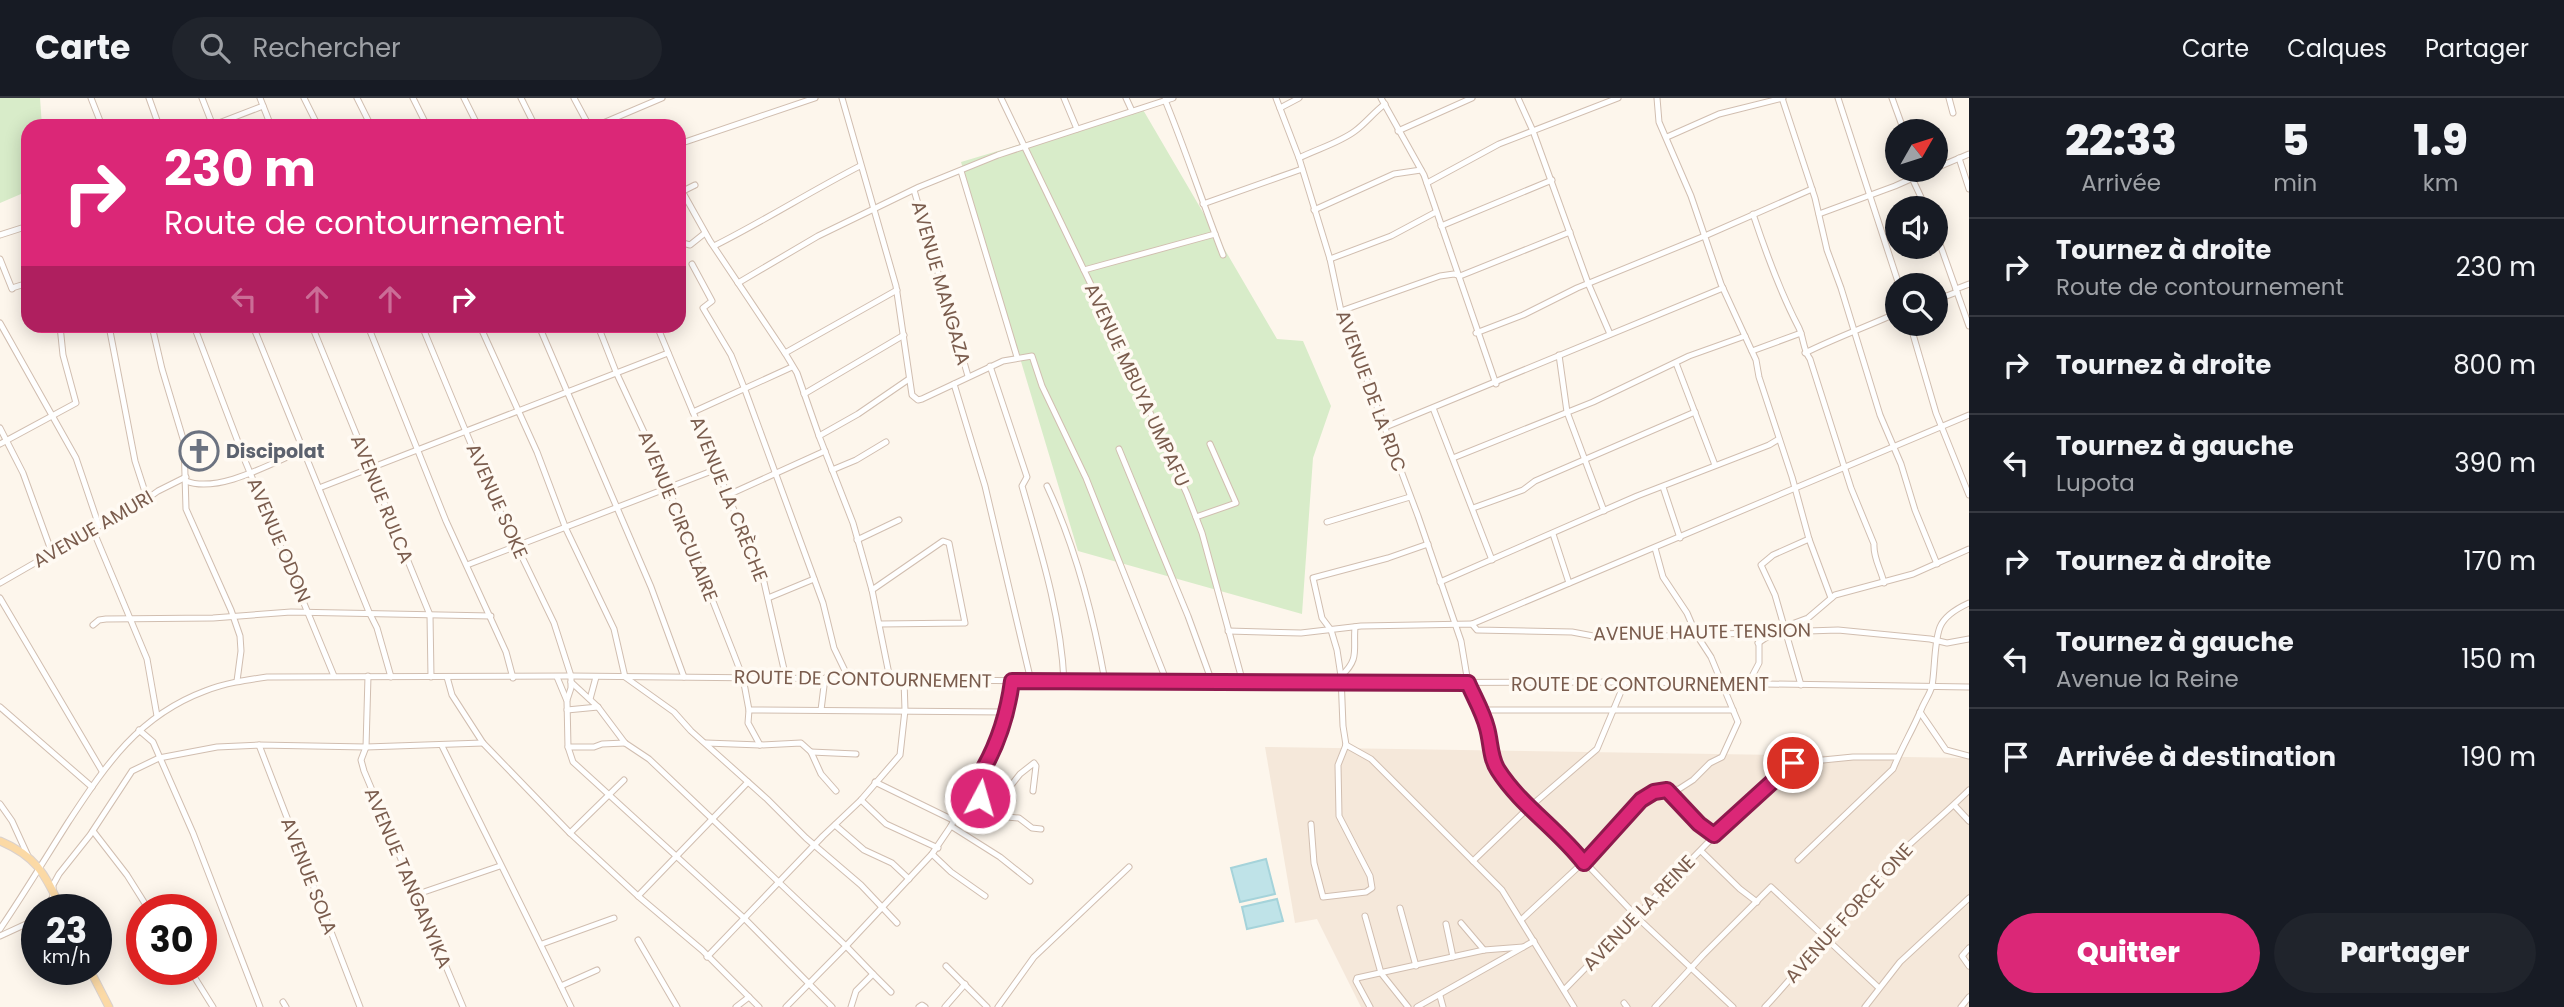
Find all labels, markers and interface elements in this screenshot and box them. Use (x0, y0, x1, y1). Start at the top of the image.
search box (172, 17, 662, 80)
text: Carte (35, 24, 130, 71)
icon: search (196, 29, 234, 67)
text: Rechercher (252, 30, 401, 66)
text: Carte (2182, 32, 2249, 65)
text: Calques (2287, 32, 2387, 65)
text: Partager (2425, 32, 2529, 65)
text: 22:33 (2065, 111, 2177, 170)
text: 5 (2281, 111, 2309, 170)
text: 1.9 (2413, 111, 2468, 170)
north arrow (1885, 119, 1948, 182)
map controls (1885, 119, 1948, 336)
text: 230 m (164, 135, 316, 203)
icon: right (49, 147, 140, 238)
text: Arrivée (2081, 167, 2161, 199)
text: min (2273, 167, 2317, 199)
text: km (2423, 167, 2458, 199)
button: sound (1885, 196, 1948, 259)
street label: AVENUE MANGAZA (905, 198, 977, 368)
text: Route de contournement (164, 200, 565, 245)
text: Tournez à droite (2056, 232, 2271, 268)
icon: right (1997, 248, 2035, 286)
text: 230 m (2456, 249, 2536, 285)
text: Route de contournement (2056, 271, 2344, 303)
button: search (1885, 273, 1948, 336)
street label: AVENUE MBUYA UMPAFU (1078, 279, 1196, 491)
icon: left (225, 280, 263, 318)
icon: ahead (298, 280, 336, 318)
icon: ahead (371, 280, 409, 318)
icon: right (444, 280, 482, 318)
street label: AVENUE DE LA RDC (1329, 306, 1413, 476)
icon: right (1997, 346, 2035, 384)
text: Tournez à droite (2056, 347, 2271, 383)
text: 800 m (2453, 347, 2536, 383)
street label: AVENUE LA CRÈCHE (684, 412, 774, 586)
street label: AVENUE CIRCULAIRE (631, 427, 725, 605)
text: Tournez à gauche (2056, 428, 2294, 464)
church icon: Discipolat (178, 430, 220, 472)
street label: AVENUE RULCA (344, 431, 420, 567)
place label: Discipolat (226, 438, 325, 465)
street label: AVENUE SOKE (460, 439, 534, 563)
icon: left (1997, 444, 2035, 482)
text: 390 m (2454, 445, 2536, 481)
text: Lupota (2056, 467, 2135, 499)
street label: AVENUE ODON (241, 473, 317, 607)
street label: AVENUE AMURI (28, 484, 158, 574)
icon: right (1997, 542, 2035, 580)
text: Tournez à droite (2056, 543, 2271, 579)
text: 170 m (2463, 543, 2536, 579)
street label: AVENUE HAUTE TENSION (1593, 617, 1811, 647)
text: Tournez à gauche (2056, 624, 2294, 660)
icon: left (1997, 640, 2035, 678)
text: 150 m (2461, 641, 2536, 677)
street label: ROUTE DE CONTOURNEMENT (734, 663, 992, 695)
text: Avenue la Reine (2056, 663, 2239, 695)
street label: ROUTE DE CONTOURNEMENT (1511, 671, 1769, 698)
pin (1763, 733, 1823, 793)
icon: arrive (1997, 738, 2035, 776)
text: Arrivée à destination (2056, 739, 2336, 775)
text: 190 m (2461, 739, 2536, 775)
icon: arrive (1774, 744, 1812, 782)
position arrow (943, 761, 1017, 835)
street label: AVENUE TANGANYIKA (358, 784, 458, 973)
street label: AVENUE SOLA (274, 814, 344, 939)
street label: AVENUE FORCE ONE (1779, 837, 1919, 989)
street label: AVENUE LA REINE (1577, 849, 1701, 977)
speed limit sign: 30 (126, 894, 217, 985)
text: 23 (46, 906, 87, 955)
button: Quitter (1997, 913, 2260, 993)
button: Partager (2274, 913, 2536, 993)
text: km/h (43, 944, 90, 969)

